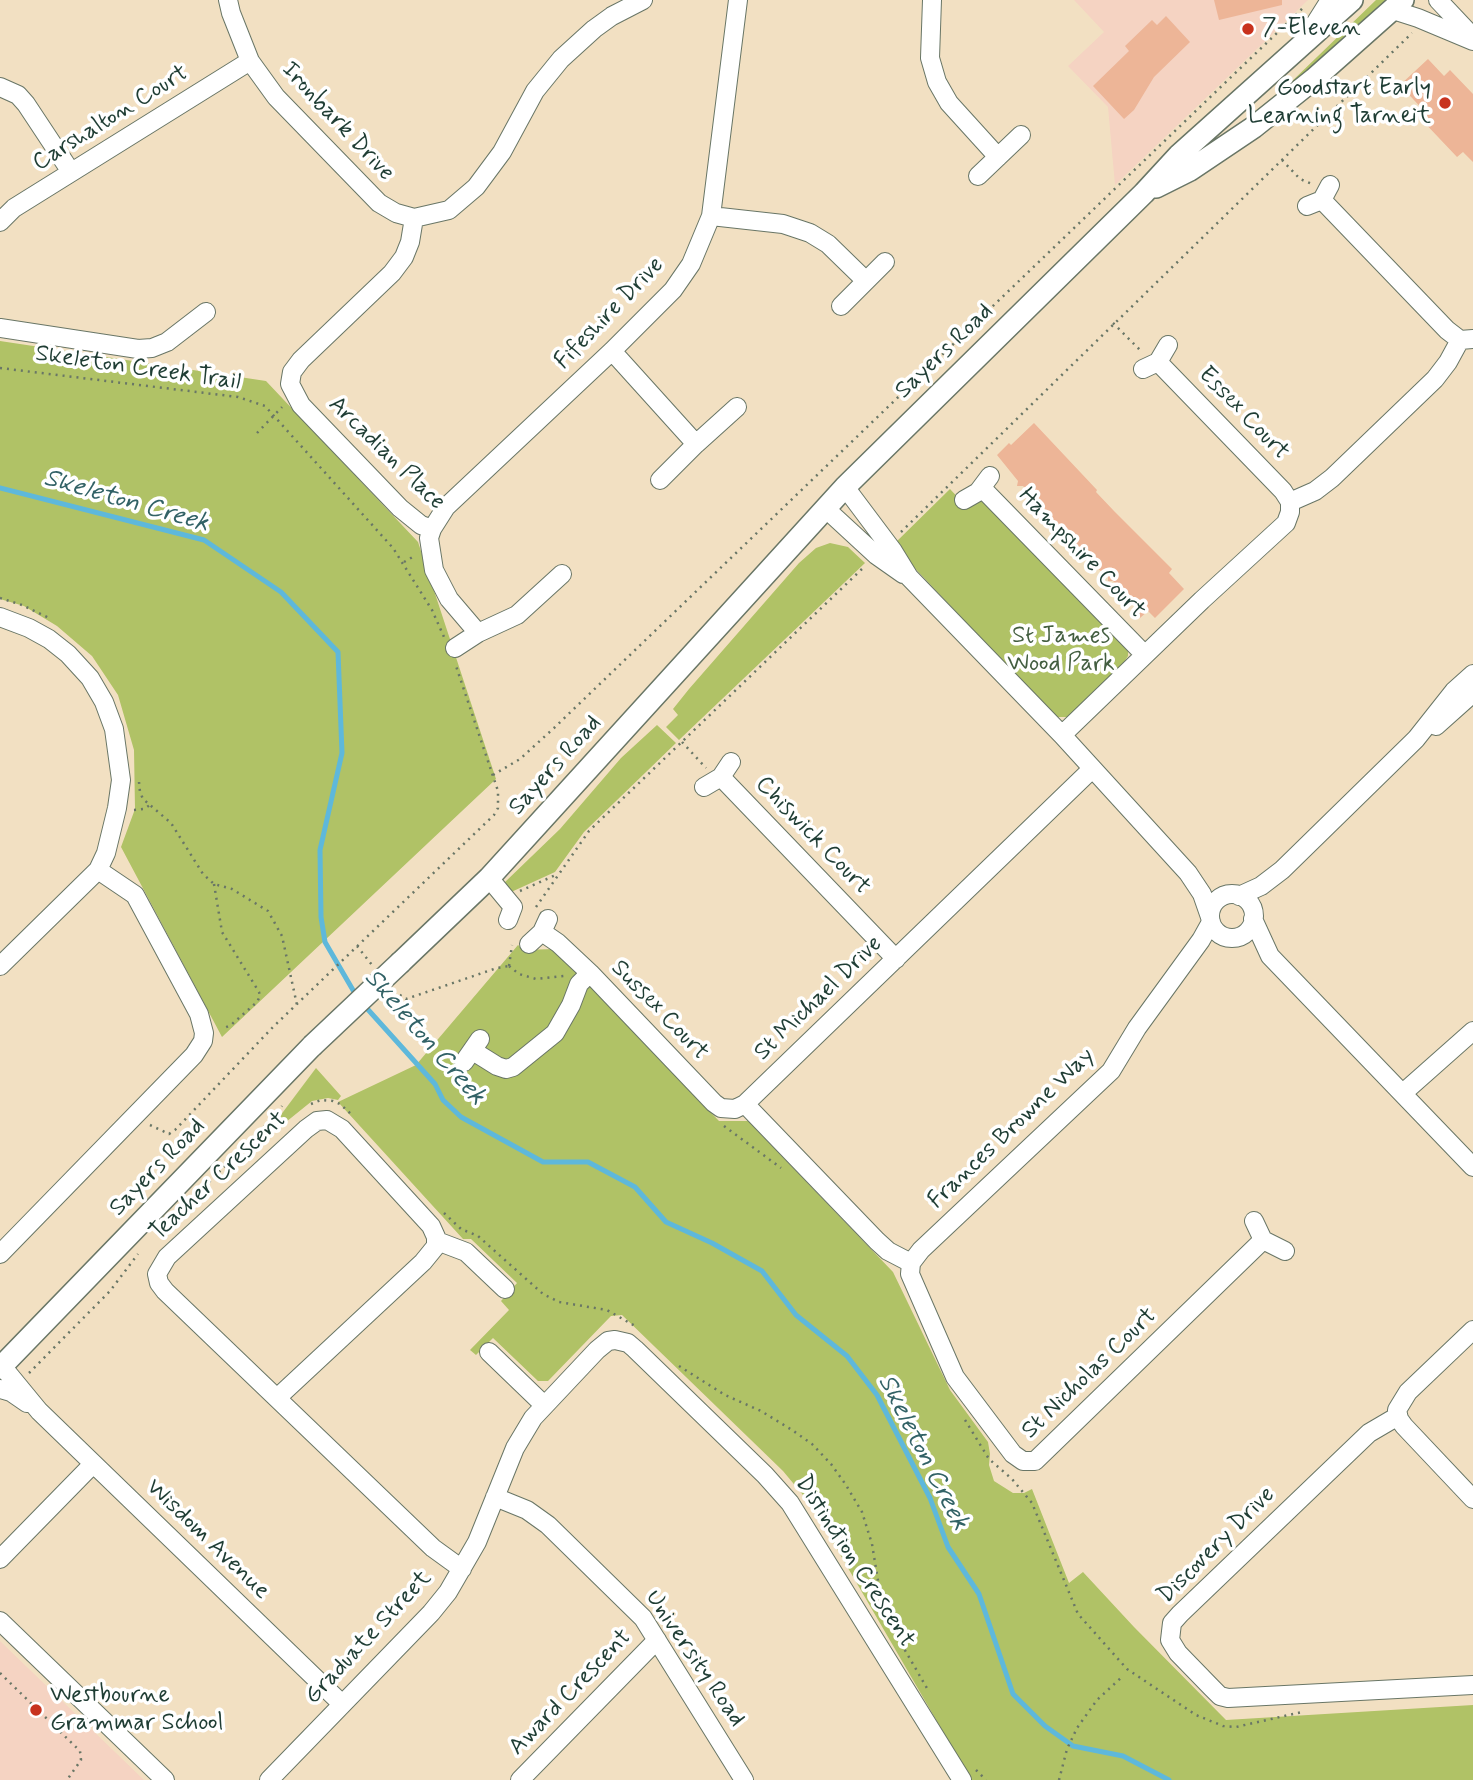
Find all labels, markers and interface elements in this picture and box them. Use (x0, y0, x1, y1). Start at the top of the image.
place label: 7-Eleven (1262, 15, 1361, 43)
marker: 7-Eleven (1240, 21, 1256, 37)
street label: Ironbark Drive (274, 56, 400, 188)
street label: Carshalton Court (28, 60, 194, 178)
place label: Goodstart Early Learning Tarneit (1248, 75, 1431, 131)
marker: Goodstart Early Learning Tarneit (1437, 95, 1453, 111)
street label: Fifeshire Drive (549, 252, 671, 376)
street label: Sayers Road (890, 298, 1000, 406)
street label: Skeleton Creek Trail (33, 340, 243, 398)
street label: Essex Court (1191, 361, 1295, 467)
street label: Arcadian Place (322, 391, 450, 517)
water label: Skeleton Creek (40, 464, 212, 540)
street label: Hampshire Court (1011, 483, 1151, 625)
park label: St James Wood Park (1007, 623, 1115, 679)
street label: Sayers Road (503, 710, 609, 822)
street label: Chiswick Court (748, 771, 876, 901)
street label: St Michael Drive (749, 931, 889, 1067)
street label: Sussex Court (604, 955, 714, 1067)
water label: Skeleton Creek (356, 964, 492, 1112)
street label: Frances Browne Way (923, 1042, 1101, 1216)
street label: Teacher Crescent (144, 1106, 294, 1248)
street label: Sayers Road (104, 1113, 212, 1223)
street label: St Nicholas Court (1017, 1302, 1163, 1446)
water label: Skeleton Creek (869, 1370, 975, 1536)
street label: Distinction Crescent (788, 1470, 920, 1654)
street label: Wisdom Avenue (139, 1474, 275, 1606)
street label: Discovery Drive (1152, 1481, 1282, 1611)
street label: Graduate Street (299, 1565, 439, 1711)
street label: University Road (638, 1585, 750, 1733)
street label: Award Crescent (504, 1624, 638, 1762)
place label: Westbourne Grammar School (50, 1682, 224, 1738)
marker: Westbourne Grammar School (28, 1702, 44, 1718)

